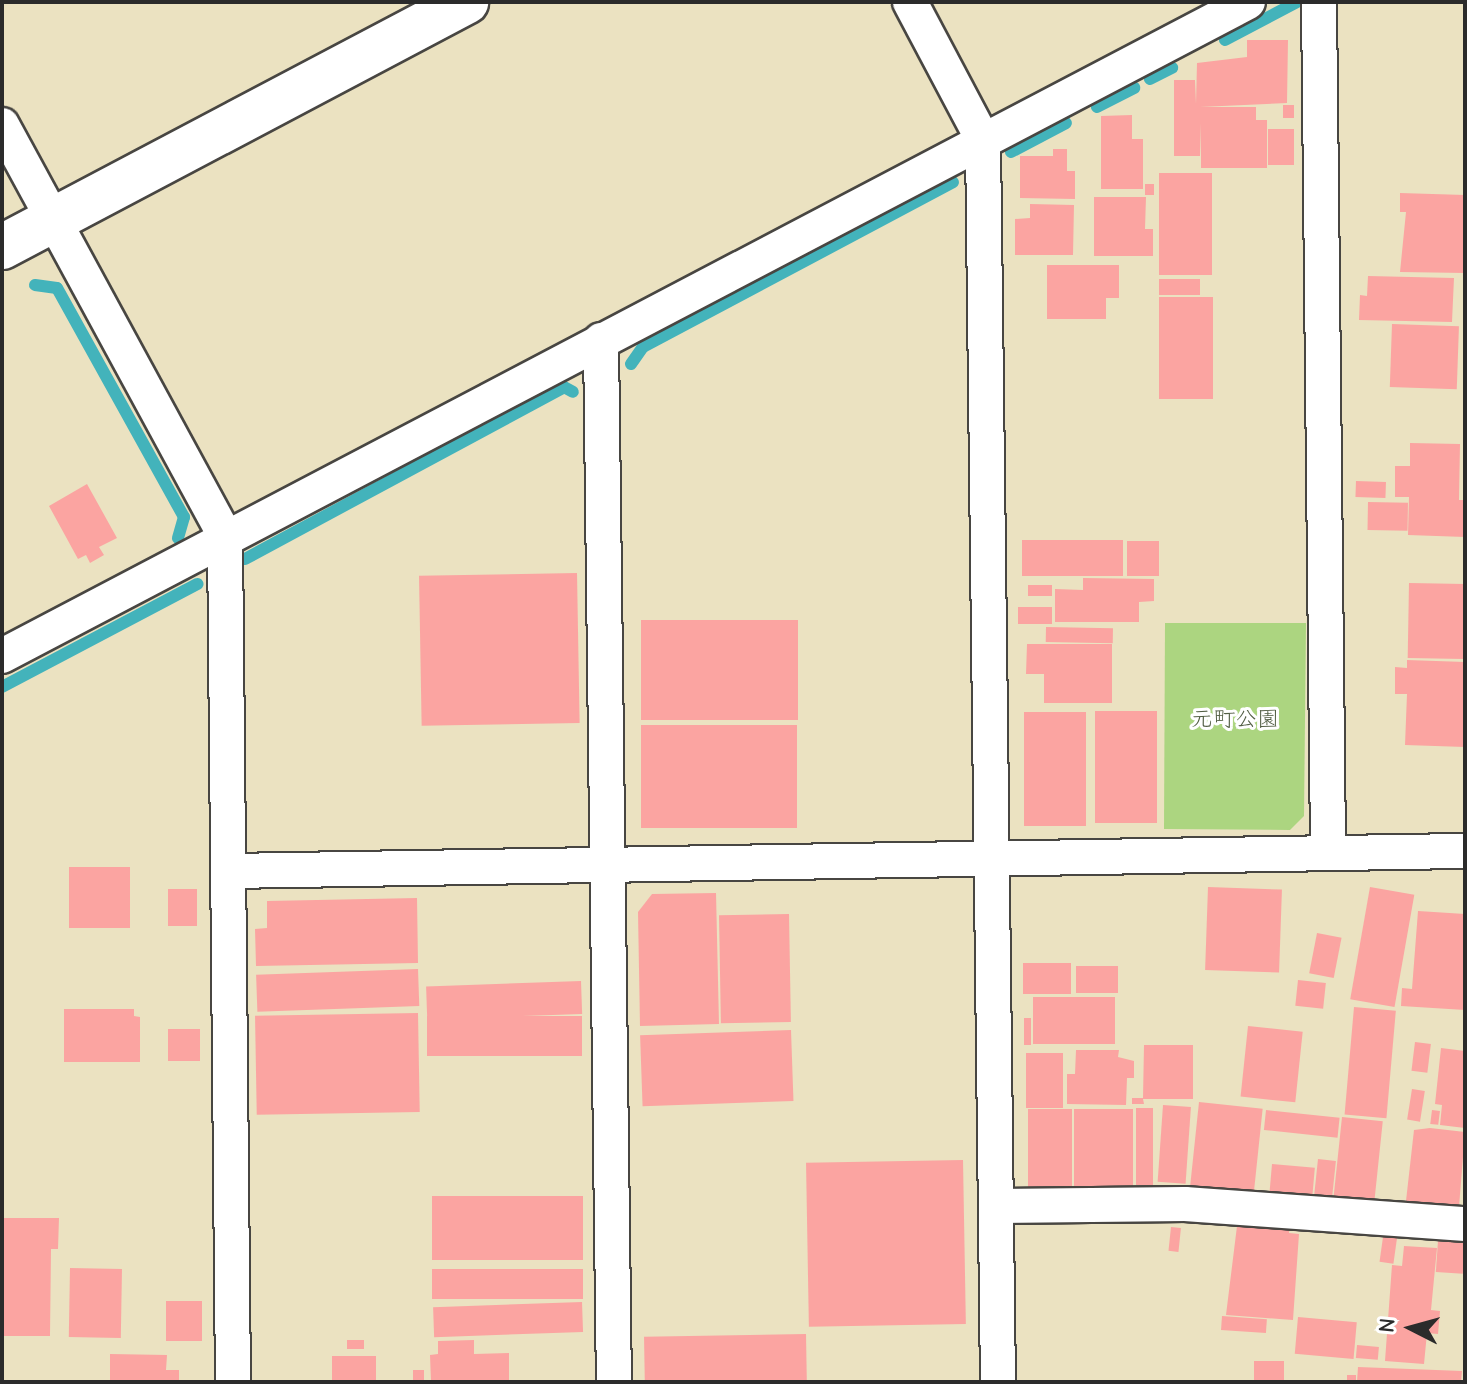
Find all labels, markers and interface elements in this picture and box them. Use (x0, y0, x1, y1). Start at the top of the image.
park label: 元町公園 (1191, 707, 1279, 733)
north arrow (1371, 1288, 1451, 1368)
text: N (1373, 1317, 1401, 1334)

